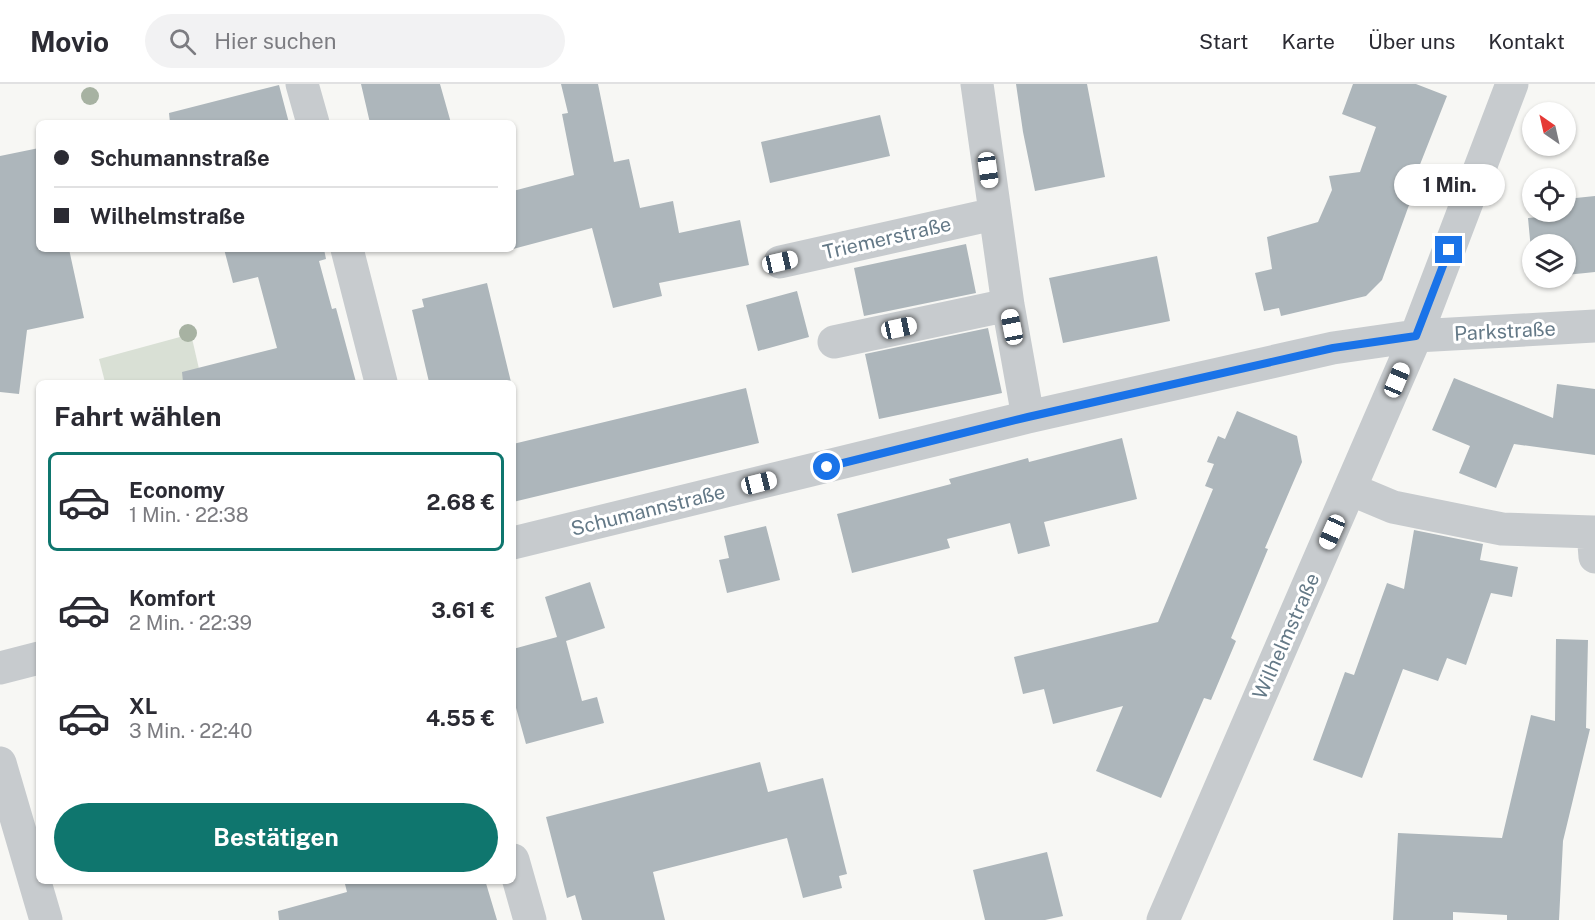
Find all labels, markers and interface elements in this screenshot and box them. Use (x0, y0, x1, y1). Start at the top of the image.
search box (145, 14, 565, 68)
text: Movio (30, 25, 109, 58)
icon: search (166, 25, 199, 58)
text: Hier suchen (214, 28, 336, 54)
text: Start (1199, 29, 1248, 54)
text: Karte (1281, 29, 1335, 54)
text: Über uns (1368, 29, 1455, 54)
text: Kontakt (1488, 29, 1565, 54)
north arrow (1522, 102, 1576, 156)
map controls (1522, 102, 1576, 288)
text: Schumannstraße (90, 145, 270, 171)
car (977, 151, 999, 189)
callout: 1 Min. (1394, 163, 1504, 205)
button: locate (1522, 168, 1576, 222)
text: 1 Min. (1422, 173, 1477, 197)
text: Wilhelmstraße (90, 203, 245, 229)
street label: Triemerstraße (820, 212, 954, 264)
button: layers (1522, 234, 1576, 288)
route end (1435, 236, 1462, 263)
car (760, 249, 800, 275)
car (1000, 308, 1024, 346)
car (880, 315, 918, 341)
street label: Parkstraße (1454, 316, 1556, 346)
car (1382, 360, 1412, 400)
text: Fahrt wählen (54, 400, 222, 432)
route start (813, 453, 840, 480)
car (739, 470, 779, 496)
icon: car (57, 475, 111, 529)
text: Economy (129, 477, 225, 503)
street label: Schumannstraße (568, 479, 728, 541)
text: 2.68 € (427, 489, 495, 515)
text: 1 Min. · 22:38 (129, 503, 249, 527)
car (1316, 512, 1348, 552)
street label: Wilhelmstraße (1247, 569, 1325, 703)
icon: car (57, 583, 111, 637)
text: Komfort (129, 585, 216, 611)
text: 3.61 € (431, 597, 495, 623)
text: 2 Min. · 22:39 (129, 611, 252, 635)
icon: car (57, 691, 111, 745)
text: XL (129, 693, 157, 719)
text: 4.55 € (426, 705, 495, 731)
text: 3 Min. · 22:40 (129, 719, 252, 743)
button: Bestätigen (54, 803, 498, 872)

